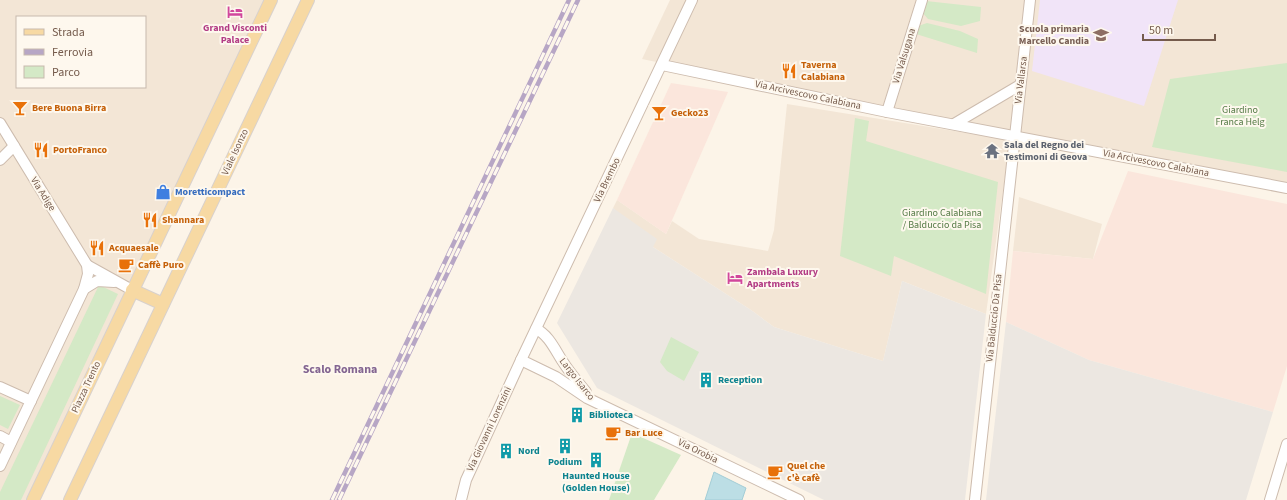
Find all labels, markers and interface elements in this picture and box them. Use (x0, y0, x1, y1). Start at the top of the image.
hotel icon: Grand Visconti Palace (226, 3, 244, 21)
legend (16, 16, 146, 88)
scale bar (1143, 16, 1215, 42)
place label: Grand Visconti Palace (203, 21, 267, 47)
place label: Scuola primaria Marcello Candia (1019, 22, 1089, 48)
text: 50 m (1149, 22, 1173, 39)
text: Strada (52, 24, 85, 41)
school or university icon: Scuola primaria Marcello Candia (1092, 26, 1110, 44)
street label: Via Valsugana (889, 27, 919, 85)
text: Ferrovia (52, 44, 93, 61)
street label: Via Vallarsa (1011, 56, 1031, 104)
place label: Taverna Calabiana (801, 58, 845, 84)
restaurant icon: Taverna Calabiana (780, 62, 798, 80)
text: Parco (52, 64, 80, 81)
street label: Via Arcivescovo Calabiana (754, 77, 862, 113)
bar icon: Bere Buona Birra (11, 99, 29, 117)
place label: Bere Buona Birra (32, 101, 106, 115)
park label: Giardino Franca Helg (1215, 103, 1265, 129)
bar icon: Gecko23 (650, 104, 668, 122)
place label: Gecko23 (671, 106, 709, 120)
street label: Viale Isonzo (218, 127, 252, 177)
place label: Sala del Regno dei Testimoni di Geova (1004, 138, 1087, 164)
restaurant icon: PortoFranco (32, 141, 50, 159)
temple icon: Sala del Regno dei Testimoni di Geova (983, 142, 1001, 160)
place label: PortoFranco (53, 143, 108, 157)
street label: Via Arcivescovo Calabiana (1102, 146, 1210, 180)
street label: Via Brembo (590, 155, 624, 205)
street label: Via Adige (27, 174, 59, 214)
shop icon: Moretticompact (154, 183, 172, 201)
place label: Moretticompact (175, 185, 245, 199)
park label: Giardino Calabiana / Balduccio da Pisa (902, 206, 982, 232)
restaurant icon: Shannara (141, 211, 159, 229)
place label: Shannara (162, 213, 204, 227)
restaurant icon: Acquaesale (88, 239, 106, 257)
place label: Acquaesale (108, 241, 159, 255)
cafe icon: Caffè Puro (117, 256, 135, 274)
place label: Caffè Puro (138, 258, 184, 272)
place label: Zambala Luxury Apartments (746, 265, 819, 291)
hotel icon: Zambala Luxury Apartments (726, 269, 744, 287)
street label: Via Balduccio Da Pisa (982, 273, 1006, 363)
street label: Largo Isarco (556, 355, 598, 403)
street label: Piazza Trento (68, 359, 104, 415)
district label: Scalo Romana (303, 361, 377, 378)
building icon: Reception (697, 371, 715, 389)
place label: Reception (718, 373, 762, 387)
street label: Via Giovanni Lorenzini (463, 384, 515, 474)
building icon: Biblioteca (568, 406, 586, 424)
place label: Biblioteca (589, 408, 633, 422)
cafe icon: Bar Luce (604, 424, 622, 442)
place label: Bar Luce (625, 426, 663, 440)
street label: Via Orobia (676, 435, 720, 467)
building icon: Podium (556, 437, 574, 455)
building icon: Nord (497, 442, 515, 460)
place label: Nord (518, 444, 540, 458)
building icon: Haunted House (Golden House) (587, 451, 605, 469)
place label: Podium (548, 455, 582, 469)
place label: Quel che c'è cafè (787, 459, 825, 485)
cafe icon: Quel che c'è cafè (766, 463, 784, 481)
place label: Haunted House (Golden House) (562, 469, 630, 495)

